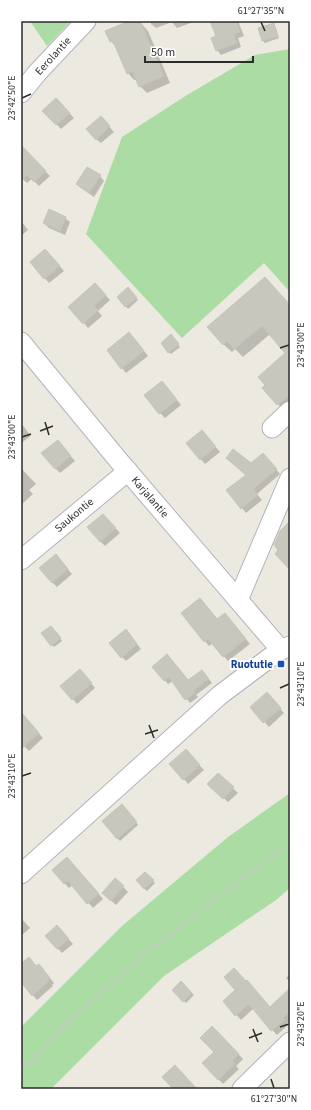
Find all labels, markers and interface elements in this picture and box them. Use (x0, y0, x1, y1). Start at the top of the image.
text: 61°27'35"N (238, 4, 284, 18)
street label: Eerolantie (32, 33, 75, 79)
scale bar (145, 38, 253, 64)
text: 50 m (151, 44, 175, 61)
text: 23°42'50"E (5, 75, 19, 121)
text: 23°43'00"E (294, 322, 308, 368)
text: 23°43'00"E (5, 414, 19, 460)
street label: Karjalantie (128, 473, 172, 521)
street label: Saukontie (51, 494, 97, 536)
place label: Ruotutie (231, 657, 273, 672)
marker: Ruotutie (276, 659, 286, 669)
text: 23°43'10"E (294, 661, 308, 707)
text: 23°43'10"E (5, 753, 19, 799)
text: 23°43'20"E (294, 1001, 308, 1047)
text: 61°27'30"N (251, 1092, 297, 1106)

